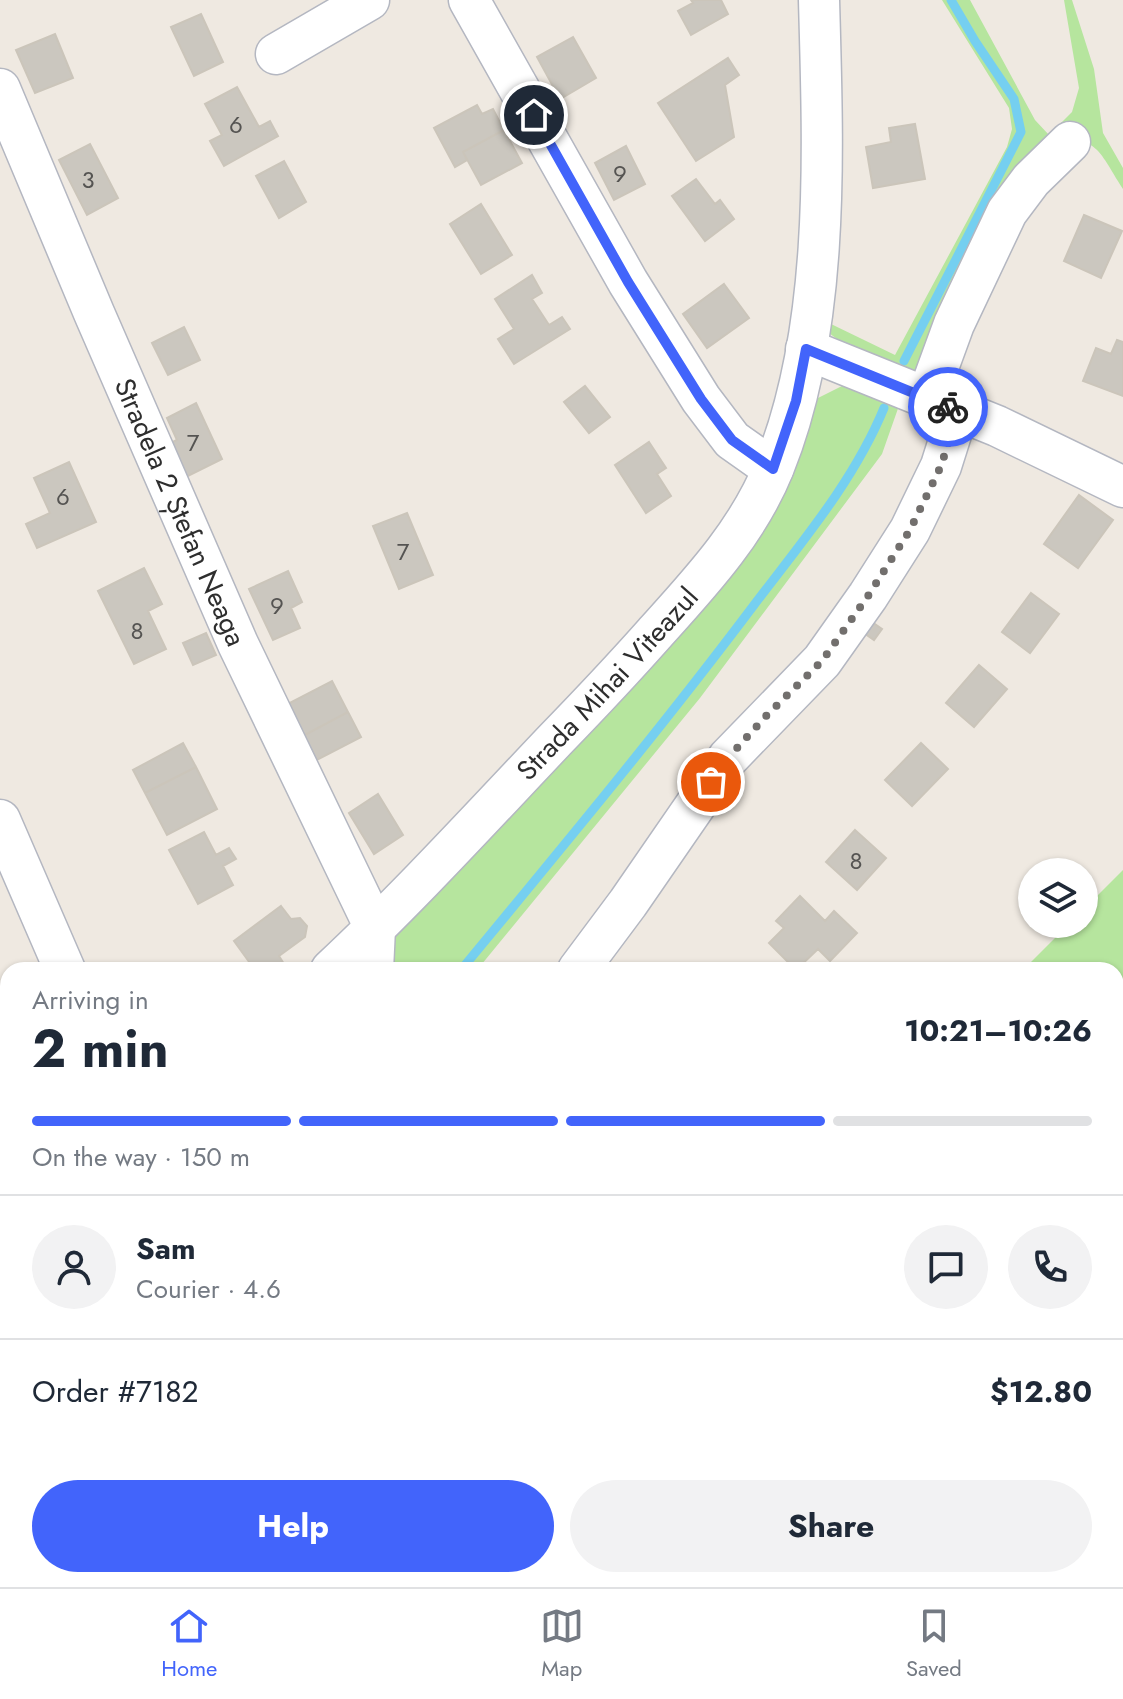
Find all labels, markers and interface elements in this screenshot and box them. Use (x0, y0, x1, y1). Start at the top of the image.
pin (500, 81, 568, 149)
icon: home (512, 93, 556, 137)
house number: 6 (229, 107, 243, 142)
house number: 9 (613, 156, 627, 191)
house number: 3 (81, 162, 95, 197)
courier (908, 367, 988, 447)
street label: Stradela 2 Ștefan Neaga (104, 372, 257, 652)
icon: bike (926, 385, 970, 429)
house number: 7 (187, 425, 200, 460)
house number: 6 (56, 479, 70, 514)
house number: 7 (397, 534, 410, 569)
street label: Strada Mihai Viteazul (507, 578, 708, 789)
house number: 9 (270, 588, 284, 623)
house number: 8 (130, 613, 144, 648)
pin (677, 748, 745, 816)
icon: bag (689, 760, 733, 804)
house number: 8 (849, 843, 863, 878)
map controls (1018, 858, 1098, 938)
button: layers (1018, 858, 1098, 938)
text: Arriving in (32, 981, 149, 1019)
text: 10:21–10:26 (904, 1009, 1092, 1052)
text: 2 min (32, 1011, 169, 1087)
text: On the way · 150 m (32, 1138, 250, 1176)
button: person (32, 1225, 116, 1309)
button: chat (904, 1225, 988, 1309)
button: phone (1008, 1225, 1092, 1309)
text: Sam (136, 1227, 196, 1270)
text: Courier · 4.6 (136, 1270, 281, 1308)
text: Order #7182 (32, 1370, 199, 1413)
text: $12.80 (990, 1370, 1092, 1413)
button: Help (32, 1480, 554, 1572)
button: Share (570, 1480, 1092, 1572)
tab: Home (161, 1604, 217, 1684)
tab: Map (540, 1604, 584, 1684)
tab: Saved (906, 1604, 962, 1684)

